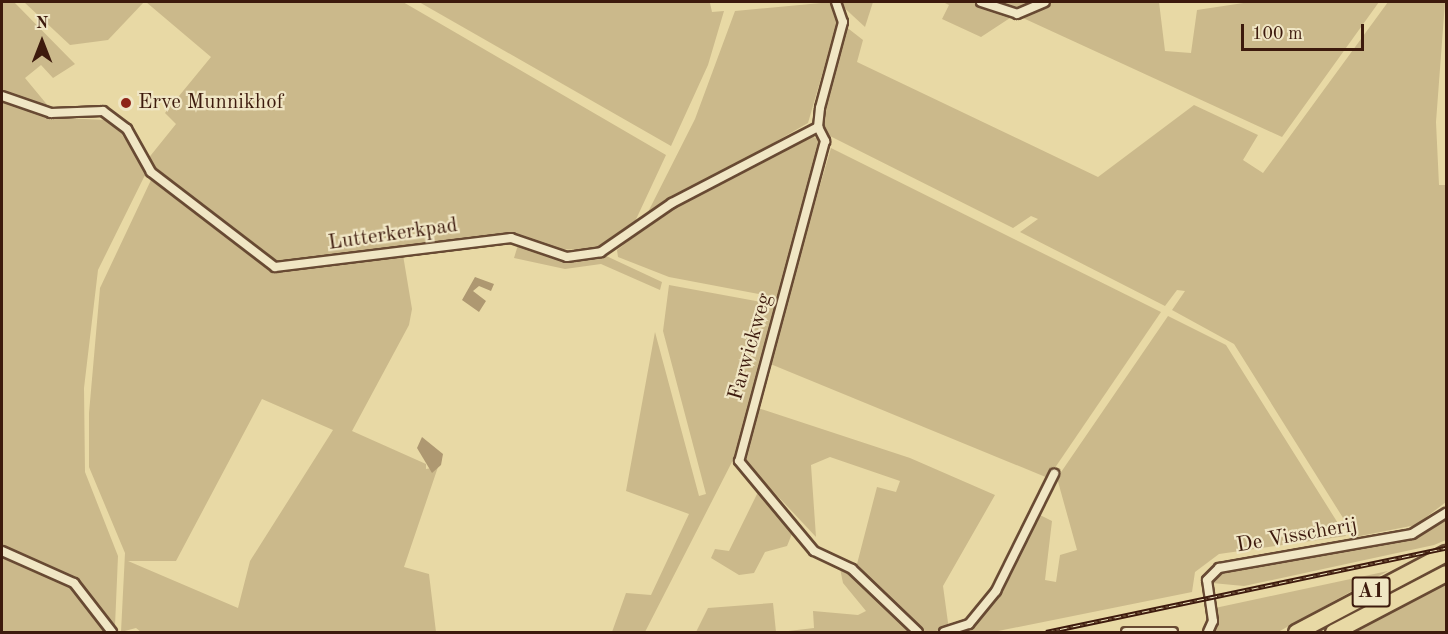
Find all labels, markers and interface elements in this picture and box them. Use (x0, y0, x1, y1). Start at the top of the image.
north arrow (12, 12, 72, 72)
scale bar (1244, 12, 1367, 50)
text: N (36, 16, 48, 32)
text: 100 m (1252, 25, 1303, 43)
place label: Erve Munnikhof (138, 90, 284, 116)
marker: Erve Munnikhof (119, 96, 133, 110)
street label: Lutterkerkpad (327, 213, 459, 257)
street label: Farwickweg (724, 291, 778, 403)
street label: De Visscherij (1235, 513, 1359, 559)
road number: A1 (1352, 575, 1390, 609)

